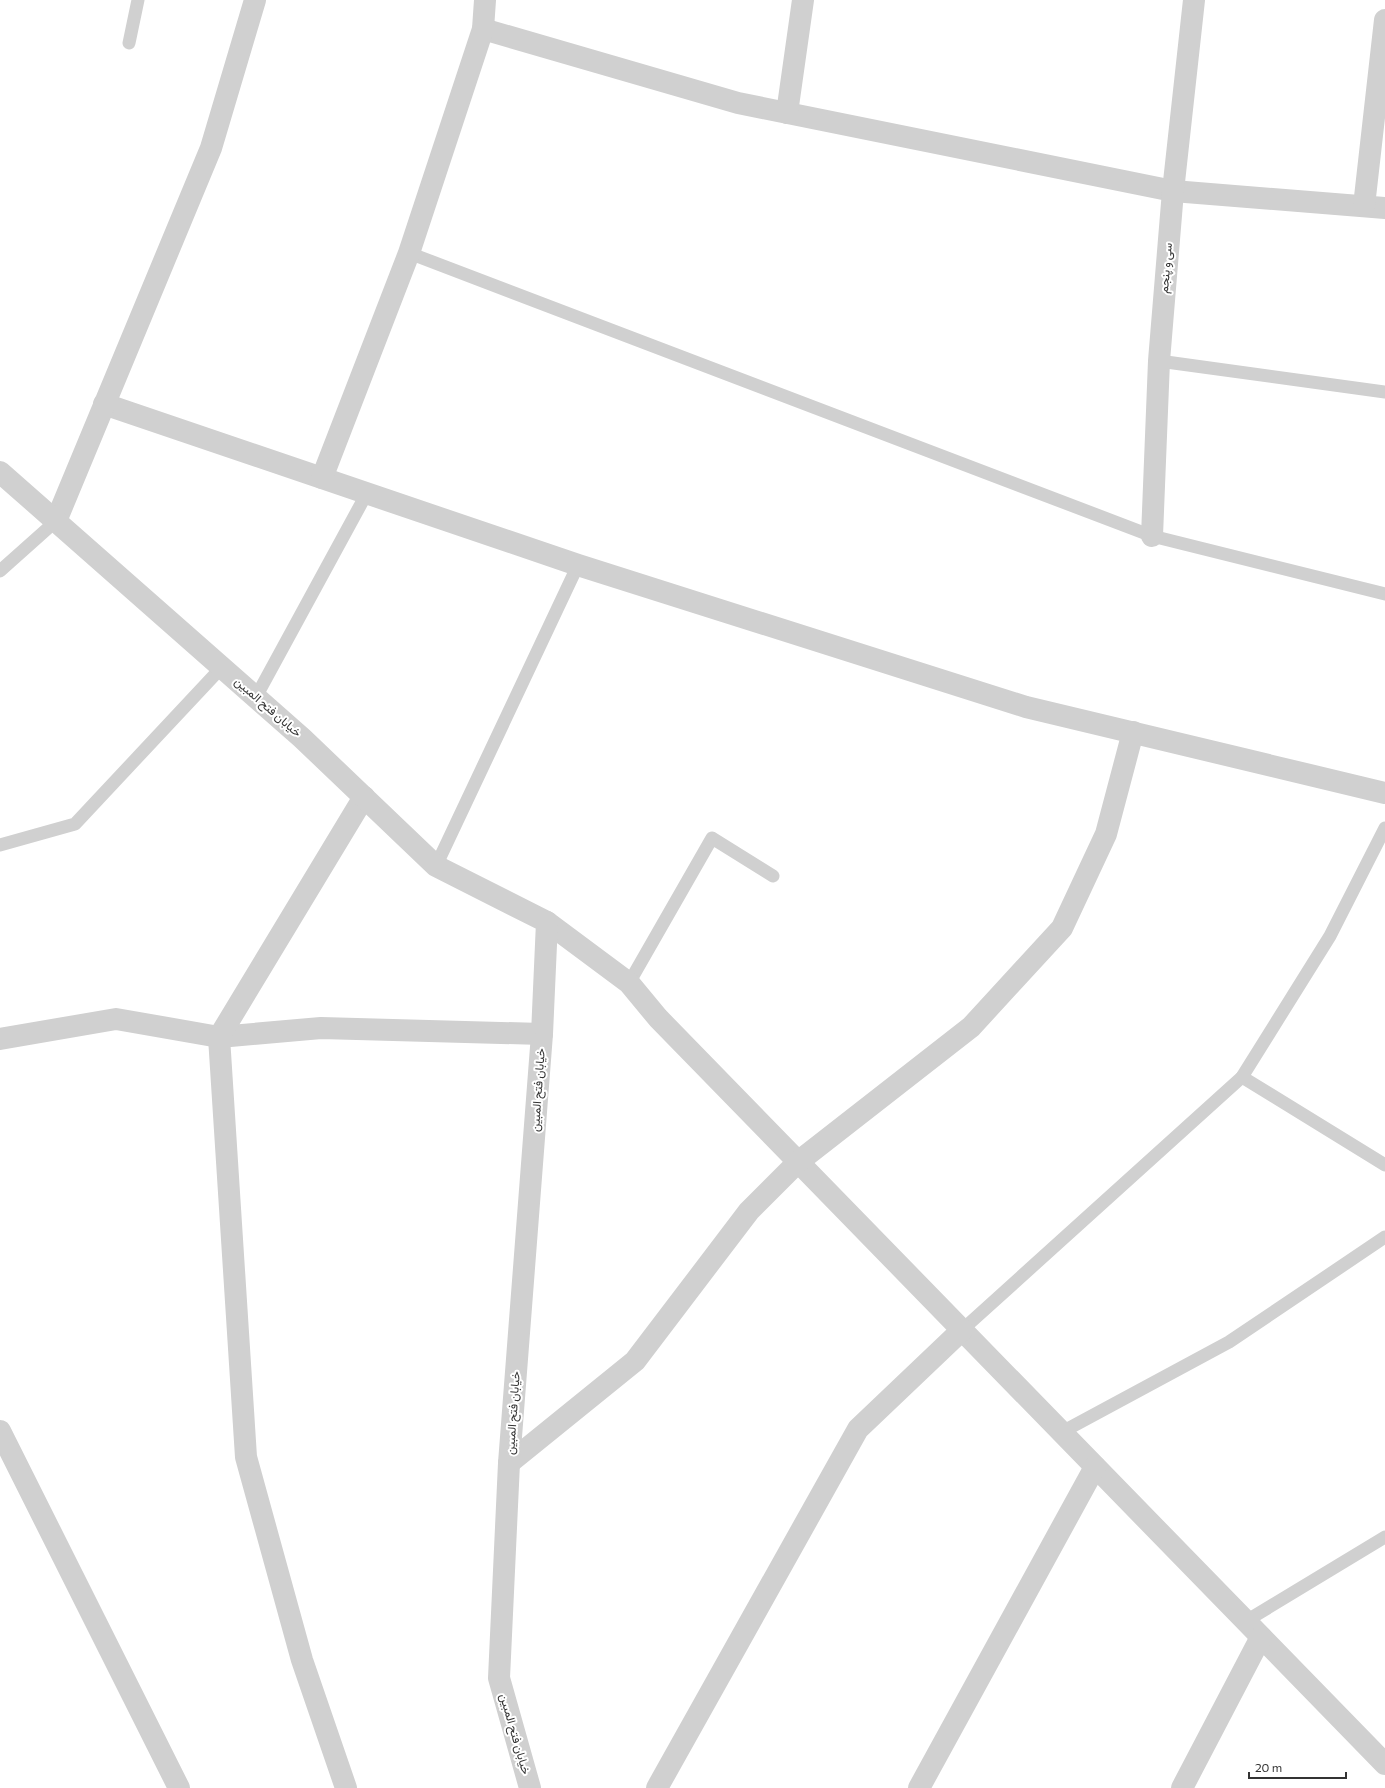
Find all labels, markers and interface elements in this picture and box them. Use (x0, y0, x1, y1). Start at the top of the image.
street label: سی و پنجم (1156, 242, 1176, 294)
street label: خیابان فتح المبین (231, 674, 305, 741)
street label: خیابان فتح المبین (527, 1048, 550, 1132)
street label: خیابان فتح المبین (502, 1371, 525, 1455)
street label: خیابان فتح المبین (495, 1692, 534, 1777)
scale bar (1249, 1754, 1346, 1780)
text: 20 m (1255, 1760, 1282, 1774)

